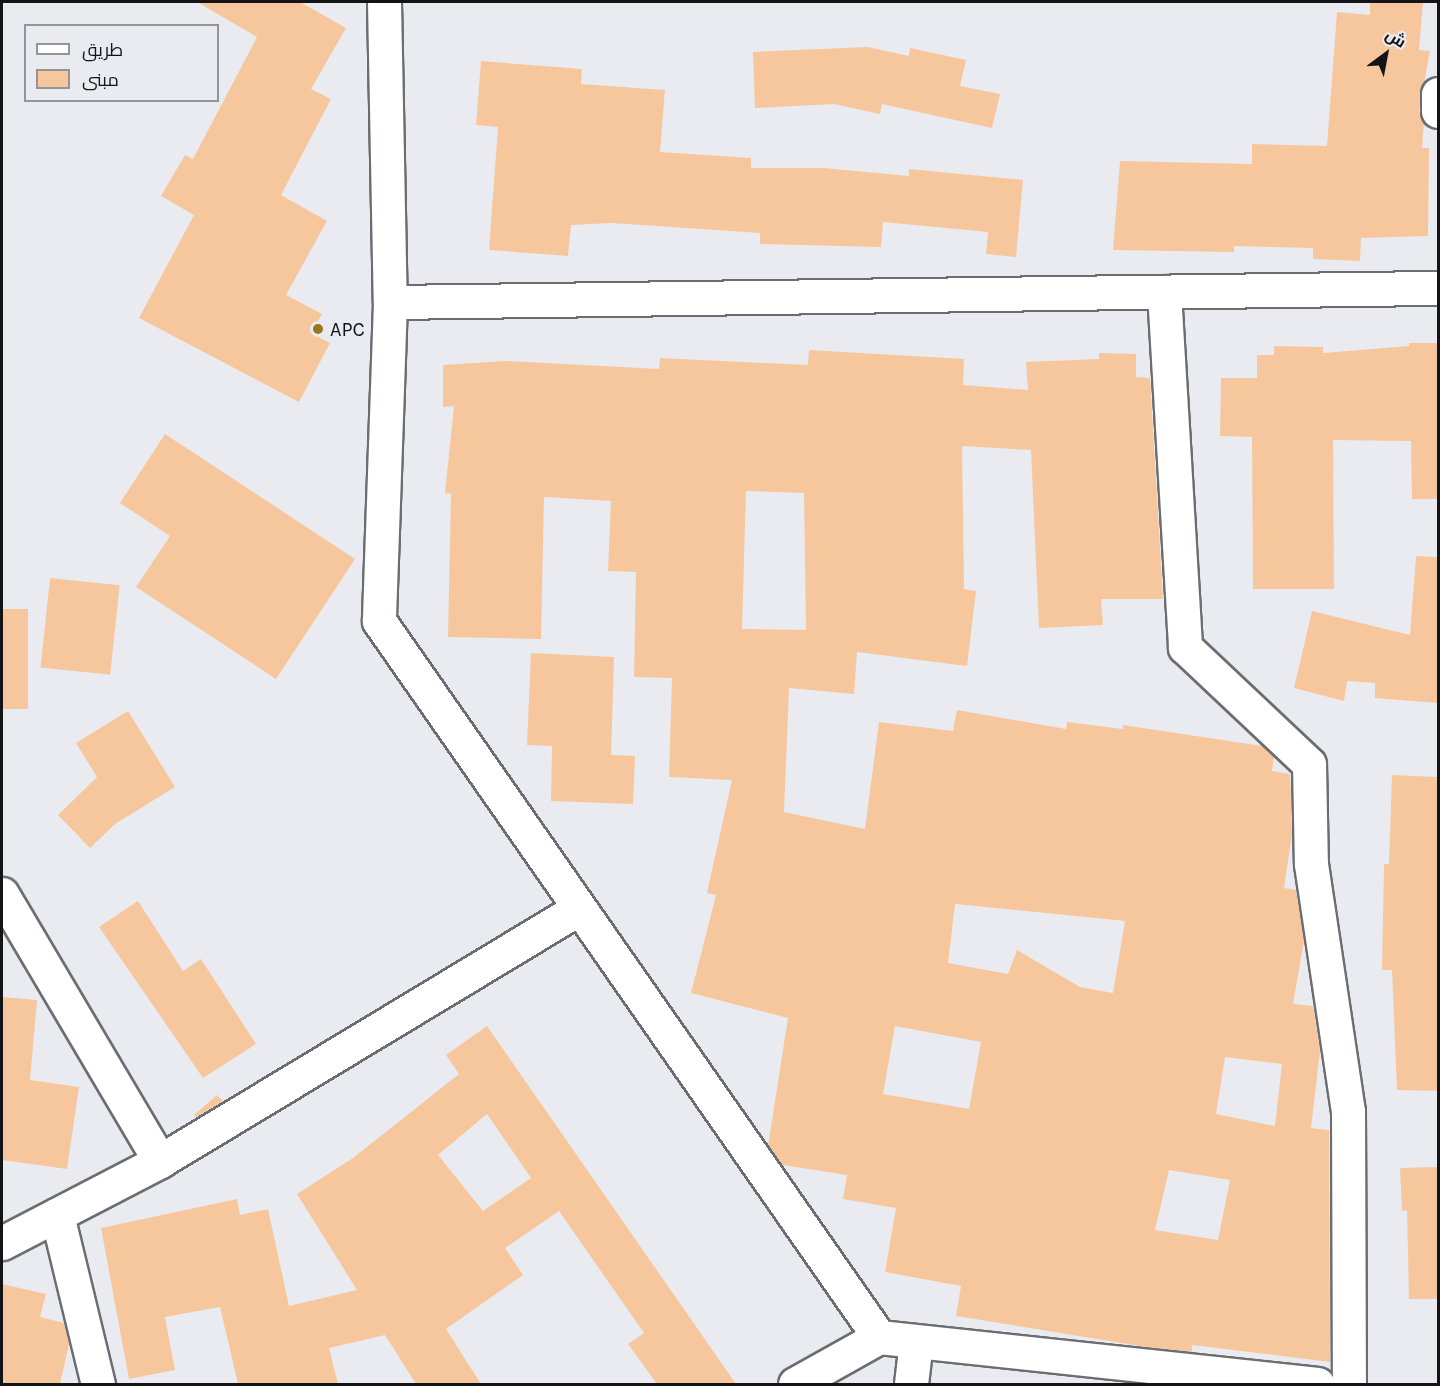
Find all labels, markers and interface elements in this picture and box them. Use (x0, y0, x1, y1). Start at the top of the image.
legend (24, 24, 219, 102)
north arrow (1356, 24, 1416, 84)
text: ش (1382, 25, 1410, 52)
text: طريق (82, 39, 123, 61)
text: مبنى (82, 69, 119, 91)
place label: APC (330, 317, 365, 341)
marker: APC (311, 322, 325, 336)

